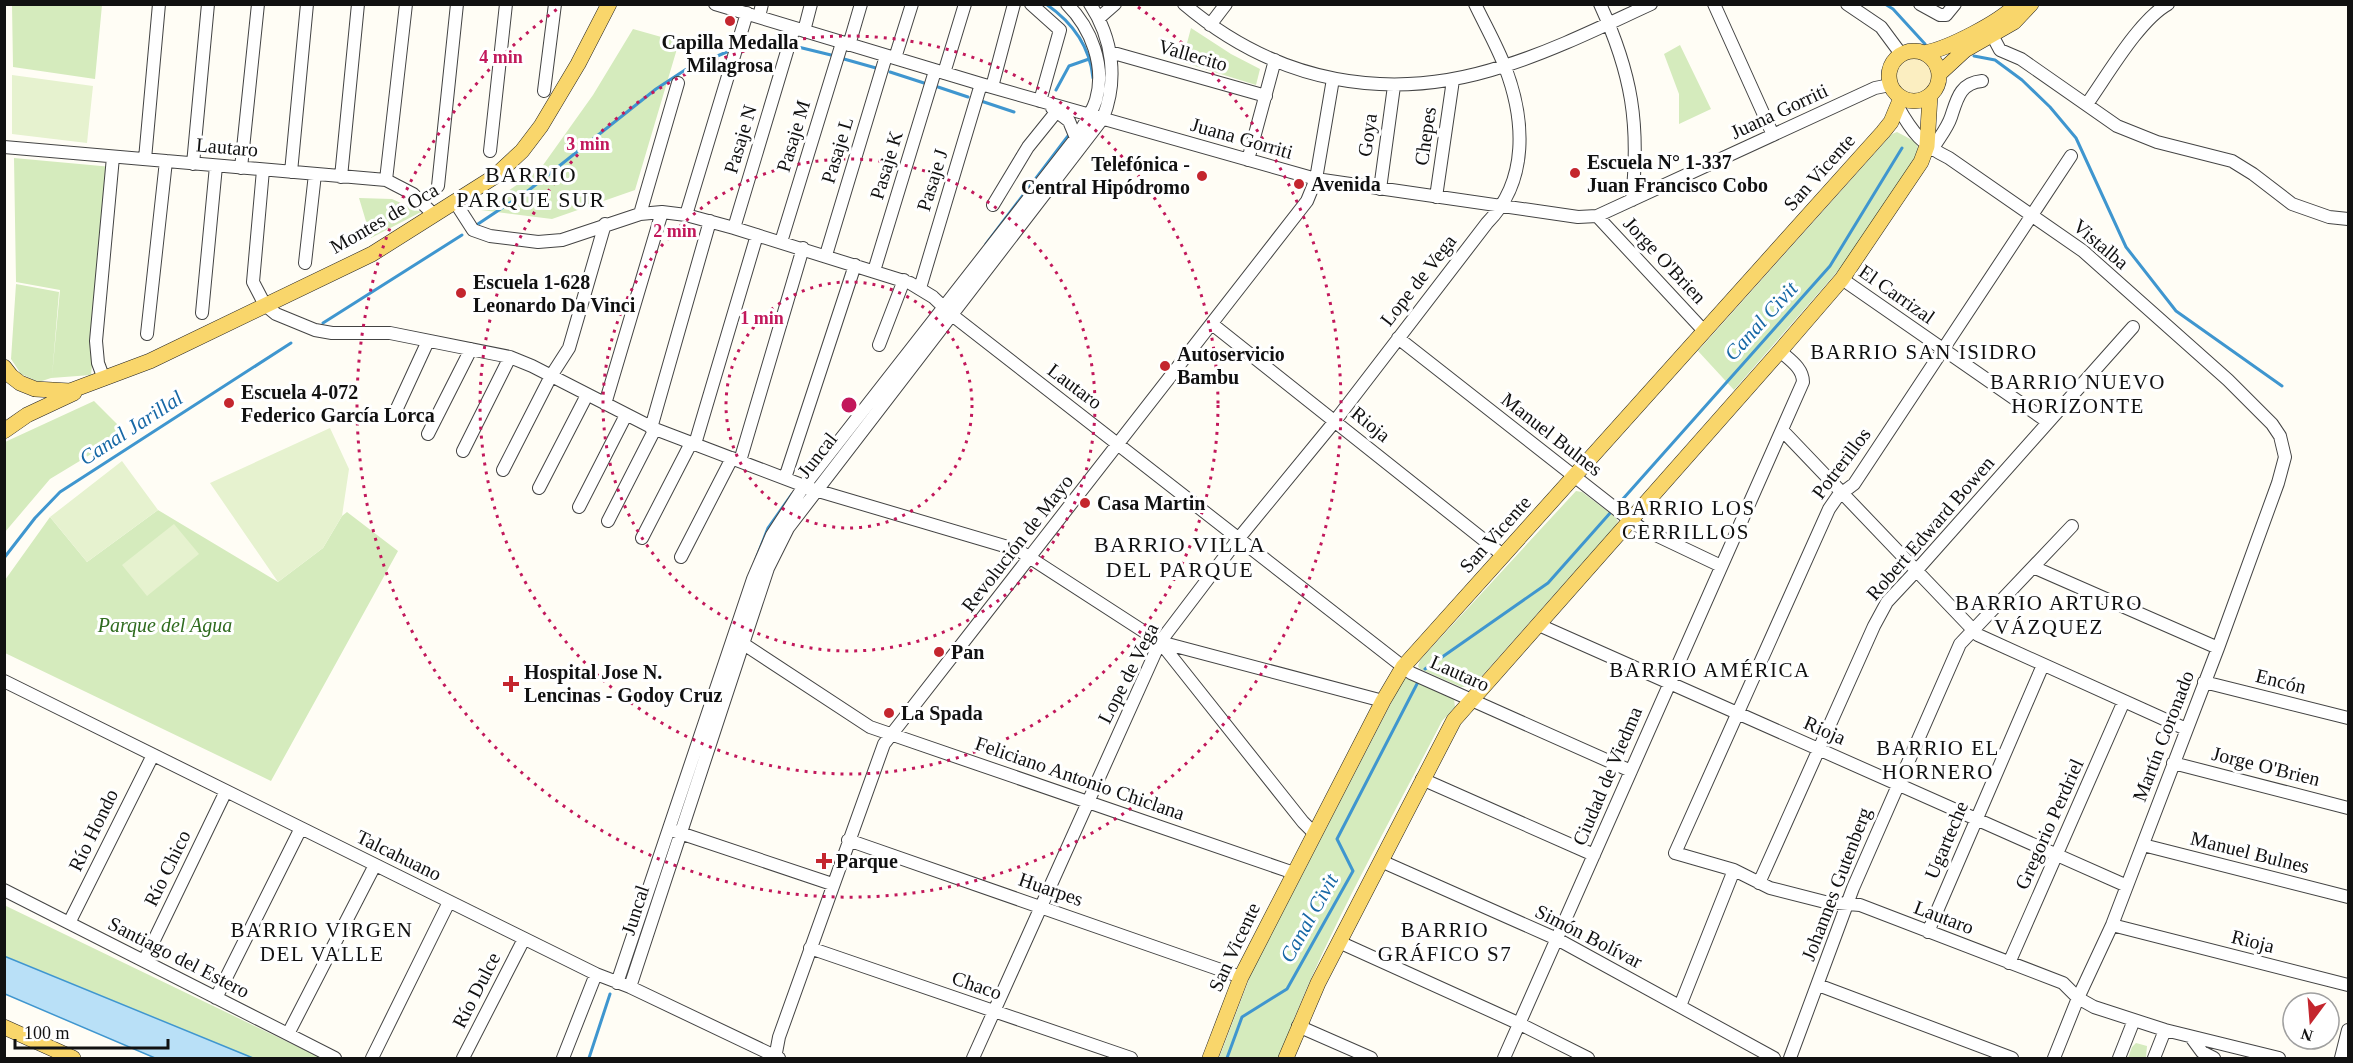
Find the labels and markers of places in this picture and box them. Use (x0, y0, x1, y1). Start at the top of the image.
marker: Capilla Medalla Milagrosa (723, 14, 737, 28)
place label: Capilla Medalla Milagrosa (661, 31, 799, 77)
place label: Escuela N° 1-337 Juan Francisco Cobo (1587, 151, 1768, 196)
place label: Telefónica - Central Hipódromo (1021, 153, 1190, 199)
marker: Escuela N° 1-337 Juan Francisco Cobo (1568, 166, 1582, 180)
marker: Telefónica - Central Hipódromo (1195, 169, 1209, 183)
place label: Avenida (1311, 173, 1381, 195)
marker: Avenida (1292, 177, 1306, 191)
place label: Escuela 1-628 Leonardo Da Vinci (473, 271, 636, 316)
marker: Escuela 1-628 Leonardo Da Vinci (454, 286, 468, 300)
place label: Autoservicio Bambu (1177, 343, 1285, 388)
marker: Autoservicio Bambu (1158, 359, 1172, 373)
place label: Escuela 4-072 Federico García Lorca (241, 381, 435, 426)
centre of rings (839, 395, 859, 415)
marker: Escuela 4-072 Federico García Lorca (222, 396, 236, 410)
place label: Casa Martin (1097, 492, 1205, 514)
marker: Casa Martin (1078, 496, 1092, 510)
place label: Pan (951, 641, 984, 663)
marker: Pan (932, 645, 946, 659)
place label: Hospital Jose N. Lencinas - Godoy Cruz (524, 661, 722, 707)
marker: Hospital Jose N. Lencinas - Godoy Cruz (502, 675, 520, 693)
place label: La Spada (901, 702, 983, 725)
marker: La Spada (882, 706, 896, 720)
place label: Parque (836, 850, 898, 873)
marker: Parque (817, 854, 831, 868)

